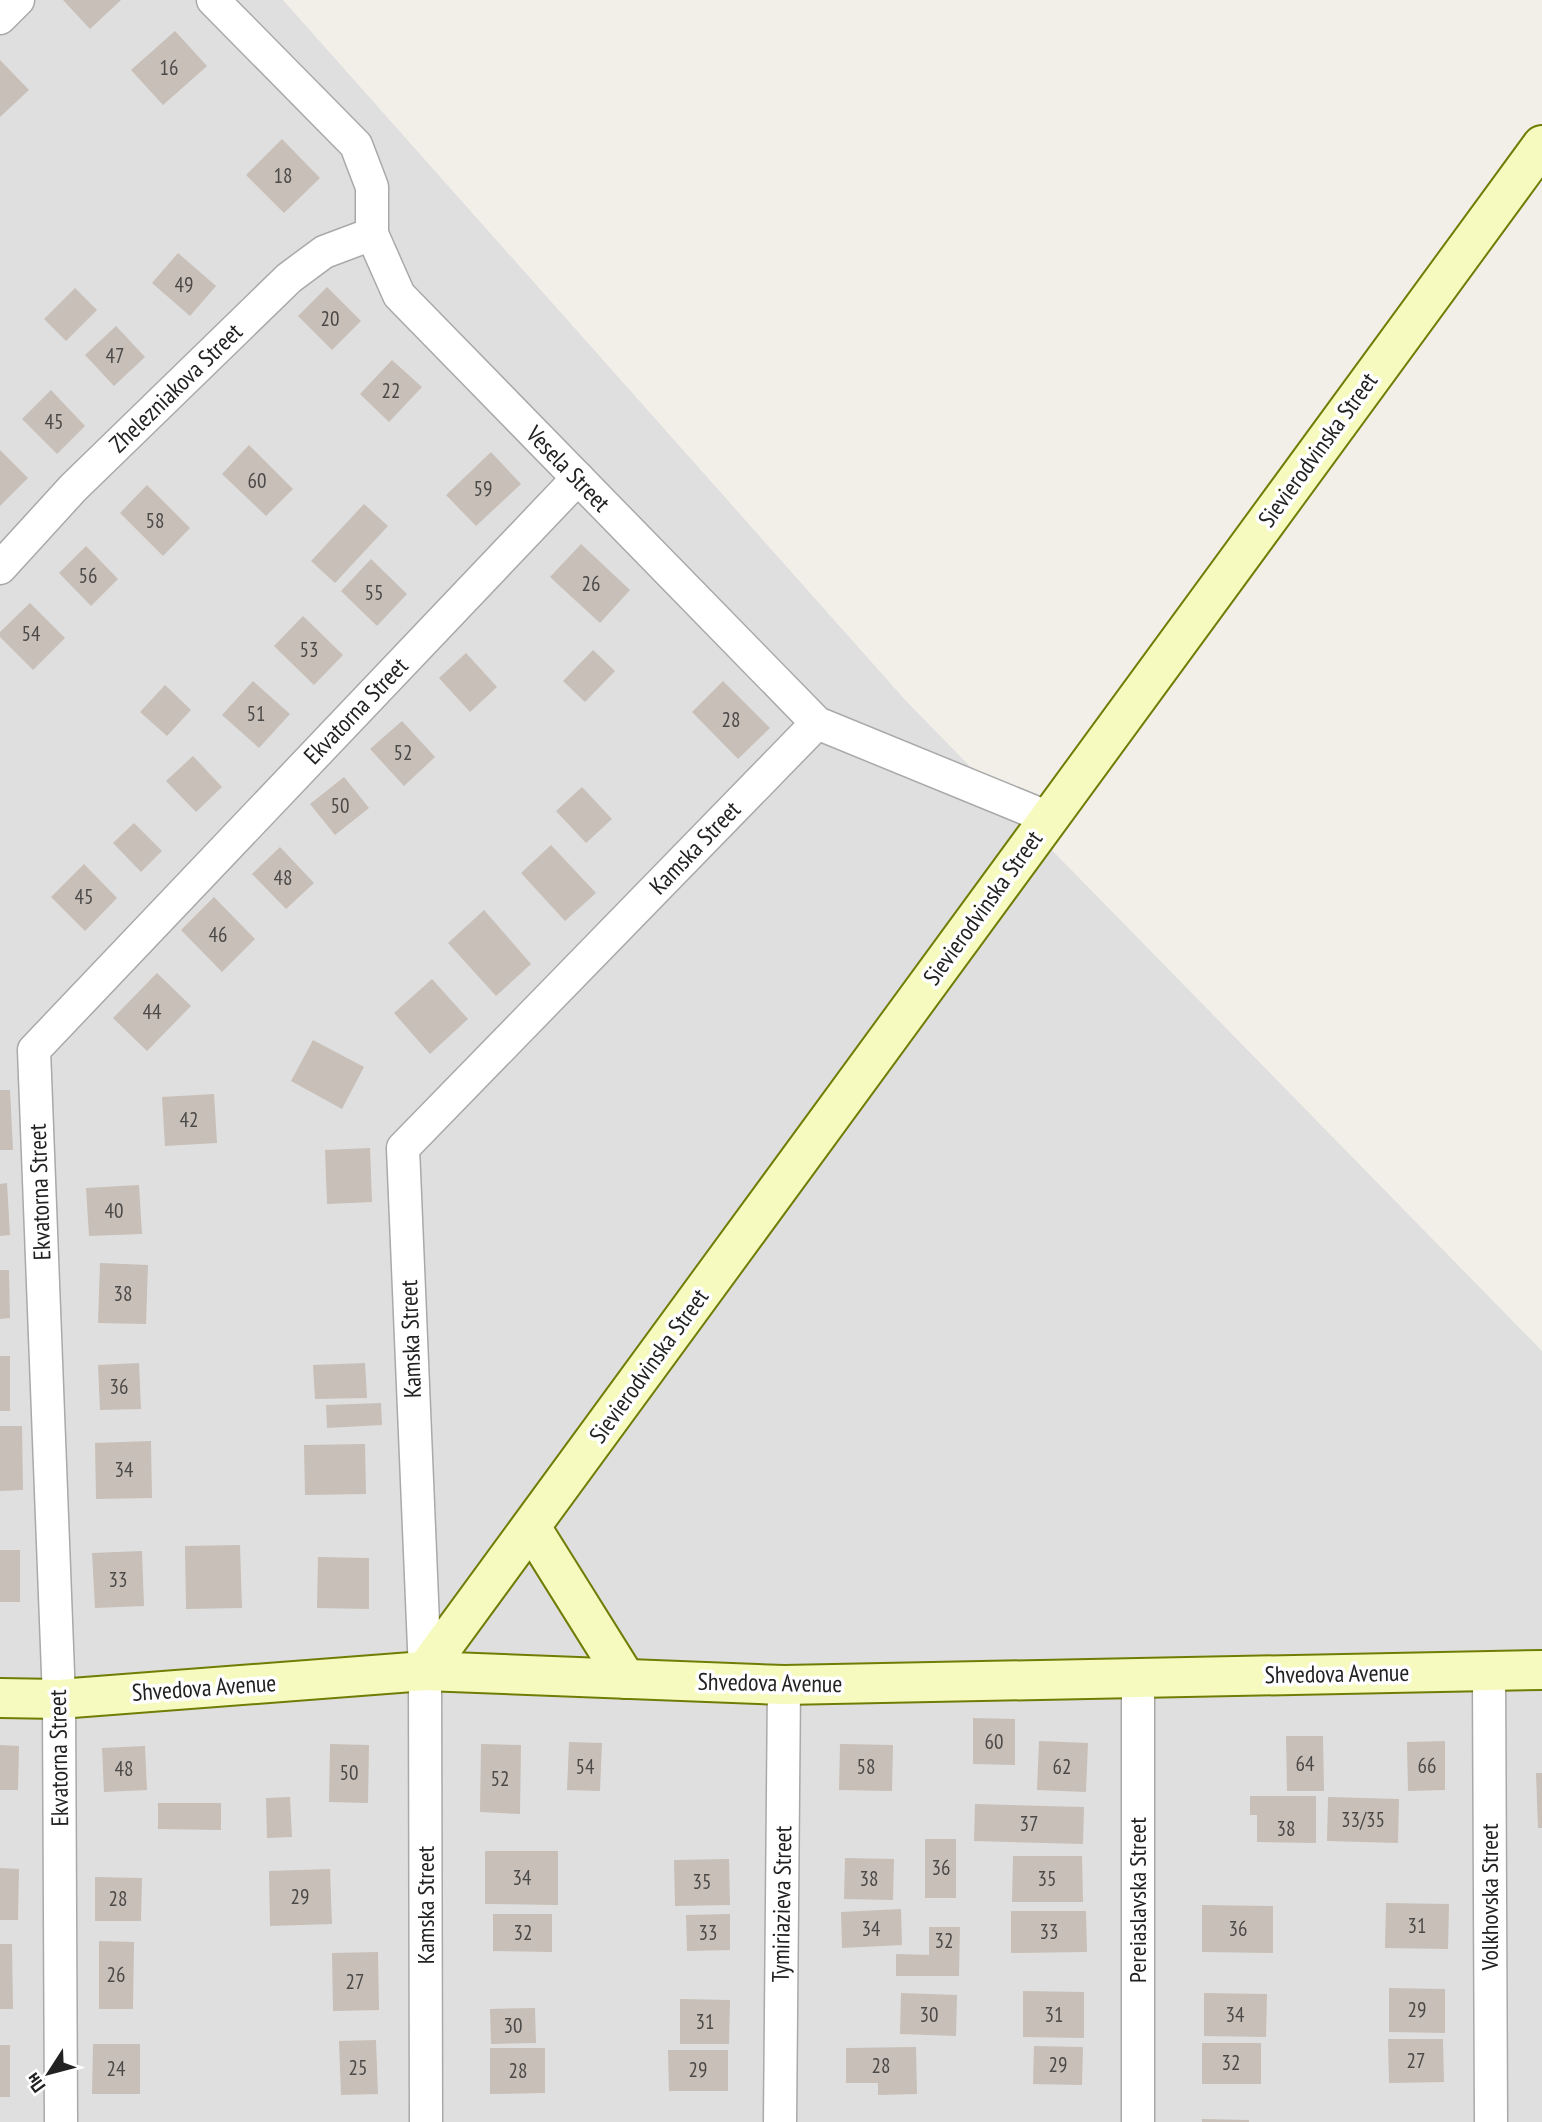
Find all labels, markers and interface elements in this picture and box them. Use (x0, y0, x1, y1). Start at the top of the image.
house number: 16 (160, 54, 178, 81)
house number: 18 (274, 162, 292, 189)
house number: 49 (175, 271, 193, 298)
house number: 20 (321, 305, 339, 332)
street label: Zhelezniakova Street (103, 316, 249, 459)
house number: 47 (106, 342, 124, 369)
street label: Sievierodvinska Street (1251, 366, 1384, 533)
house number: 22 (382, 377, 400, 404)
house number: 45 (45, 408, 63, 435)
street label: Vesela Street (519, 418, 617, 518)
house number: 60 (248, 467, 266, 494)
house number: 59 (474, 475, 492, 502)
house number: 58 (146, 507, 164, 534)
house number: 56 (79, 562, 97, 589)
house number: 26 (582, 570, 600, 597)
house number: 55 (365, 579, 383, 606)
house number: 54 (22, 620, 41, 647)
house number: 53 (300, 636, 318, 663)
street label: Ekvatorna Street (297, 650, 415, 771)
house number: 51 (247, 700, 265, 727)
house number: 28 (722, 706, 740, 733)
house number: 52 (394, 739, 412, 766)
house number: 50 (331, 792, 349, 819)
street label: Kamska Street (642, 794, 747, 901)
street label: Sievierodvinska Street (916, 824, 1049, 991)
house number: 48 (274, 864, 292, 891)
house number: 45 (75, 883, 93, 910)
house number: 46 (209, 921, 227, 948)
house number: 44 (143, 998, 162, 1025)
house number: 42 (180, 1106, 198, 1133)
street label: Ekvatorna Street (22, 1123, 57, 1261)
house number: 40 (105, 1197, 123, 1224)
street label: Kamska Street (393, 1279, 428, 1399)
house number: 38 (114, 1280, 132, 1307)
street label: Sievierodvinska Street (582, 1282, 715, 1449)
house number: 36 (110, 1373, 128, 1400)
house number: 34 (115, 1456, 134, 1483)
house number: 33 (109, 1566, 127, 1593)
street label: Shvedova Avenue (1264, 1657, 1410, 1690)
street label: Shvedova Avenue (697, 1666, 843, 1699)
street label: Shvedova Avenue (131, 1667, 277, 1708)
street label: Ekvatorna Street (42, 1689, 75, 1827)
house number: 60 (985, 1728, 1003, 1755)
house number: 64 (1296, 1750, 1315, 1777)
house number: 66 (1418, 1752, 1436, 1779)
house number: 54 (576, 1753, 595, 1780)
house number: 58 (857, 1753, 875, 1780)
house number: 62 (1053, 1753, 1071, 1780)
house number: 48 (115, 1755, 133, 1782)
house number: 50 (340, 1759, 358, 1786)
house number: 52 (491, 1765, 509, 1792)
house number: 33/35 (1341, 1806, 1385, 1833)
house number: 37 (1020, 1810, 1038, 1837)
house number: 38 (1277, 1815, 1295, 1842)
street label: Pereiaslavska Street (1122, 1817, 1153, 1983)
street label: Volkhovska Street (1474, 1823, 1505, 1972)
street label: Tymiriazieva Street (765, 1825, 798, 1983)
street label: Kamska Street (410, 1845, 441, 1964)
house number: 36 (932, 1854, 950, 1881)
house number: 34 (513, 1864, 532, 1891)
house number: 38 (860, 1865, 878, 1892)
house number: 35 (1038, 1865, 1056, 1892)
house number: 35 (693, 1868, 711, 1895)
house number: 29 (291, 1883, 309, 1910)
house number: 28 (109, 1885, 127, 1912)
house number: 31 (1408, 1912, 1426, 1939)
house number: 34 (862, 1915, 881, 1942)
house number: 36 (1229, 1915, 1247, 1942)
house number: 33 (1040, 1918, 1058, 1945)
house number: 32 (514, 1919, 532, 1946)
house number: 33 (699, 1919, 717, 1946)
house number: 32 (935, 1927, 953, 1954)
house number: 26 (107, 1961, 125, 1988)
house number: 27 (346, 1968, 364, 1995)
house number: 29 (1408, 1996, 1426, 2023)
house number: 30 (920, 2001, 938, 2028)
house number: 31 (1045, 2001, 1063, 2028)
house number: 34 (1226, 2001, 1245, 2028)
house number: 31 (696, 2008, 714, 2035)
house number: 30 (504, 2012, 522, 2039)
north arrow (14, 2038, 84, 2108)
house number: 27 (1407, 2047, 1425, 2074)
house number: 32 (1222, 2049, 1240, 2076)
house number: 29 (1049, 2051, 1067, 2078)
house number: 28 (872, 2052, 890, 2079)
house number: 25 (349, 2054, 367, 2081)
house number: 24 (107, 2055, 126, 2082)
house number: 29 (689, 2056, 707, 2083)
house number: 28 (509, 2057, 527, 2084)
text: Пн (20, 2068, 50, 2097)

